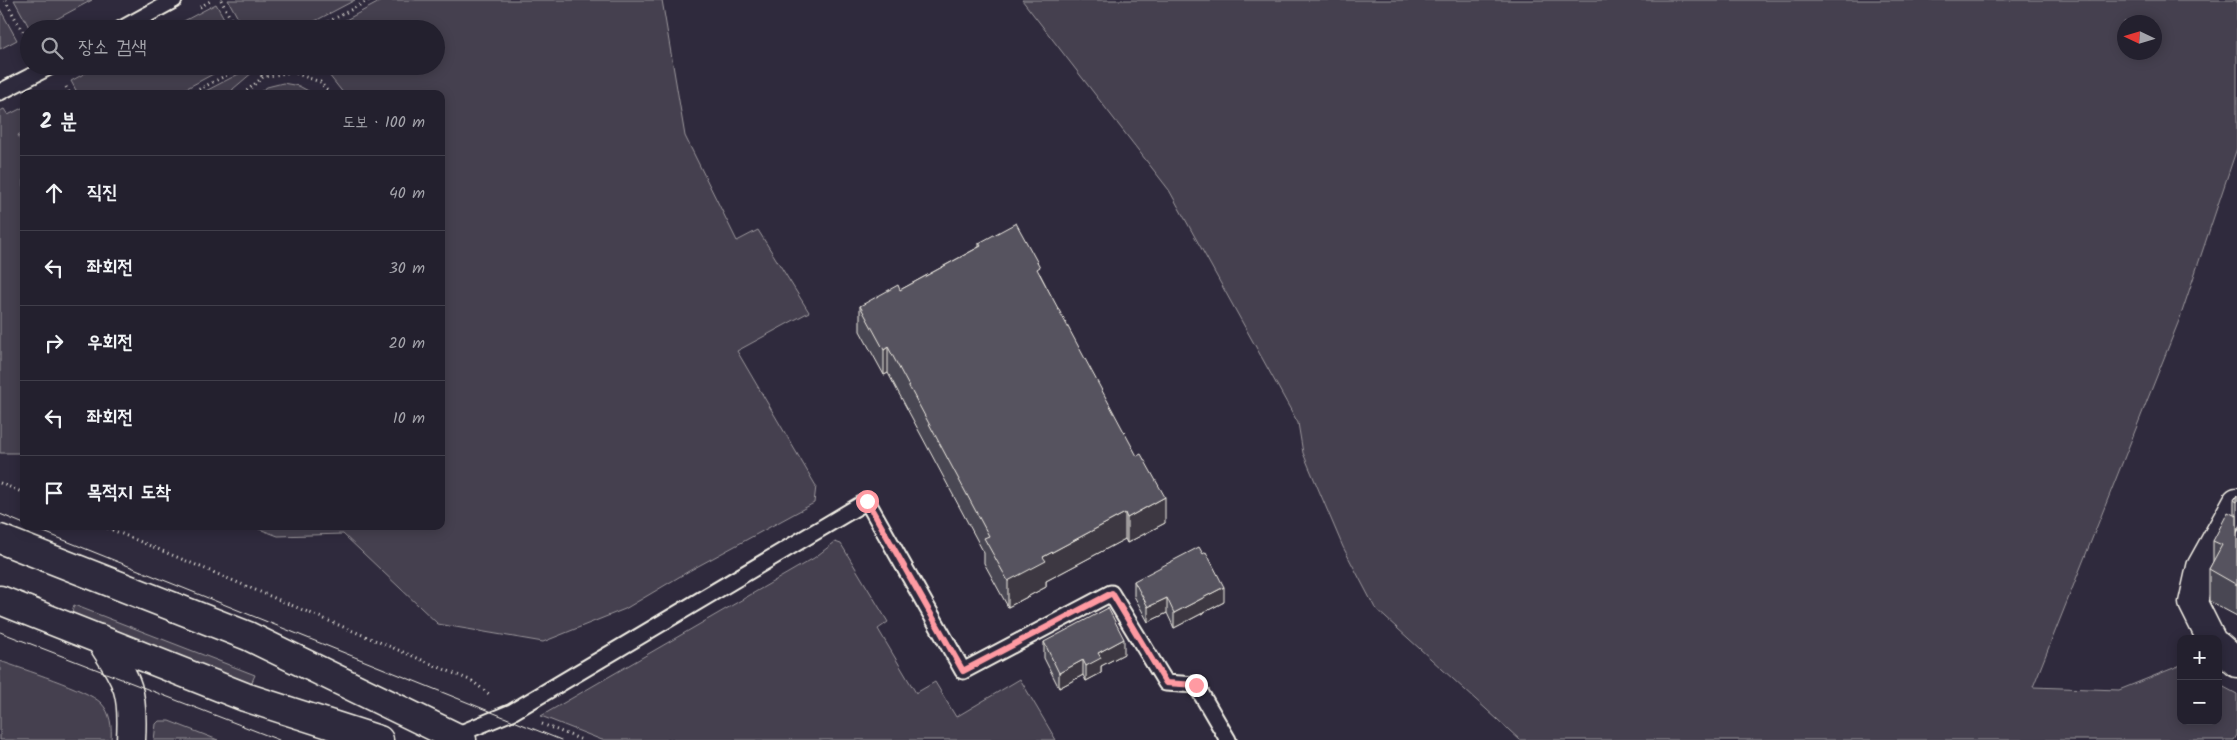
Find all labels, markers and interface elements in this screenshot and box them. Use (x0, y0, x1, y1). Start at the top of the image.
north arrow (2117, 15, 2162, 60)
search box (20, 20, 445, 75)
text: 장소 검색 (78, 33, 147, 63)
icon: search (38, 34, 66, 62)
text: 2 분 (40, 106, 77, 139)
text: 도보 · 100 m (342, 110, 425, 135)
text: 직진 (87, 178, 118, 208)
icon: ahead (40, 179, 68, 207)
text: 40 m (389, 181, 425, 206)
text: 좌회전 (87, 253, 133, 283)
icon: left (40, 254, 68, 282)
text: 30 m (389, 256, 425, 281)
text: 우회전 (87, 328, 133, 358)
icon: right (40, 329, 68, 357)
text: 20 m (389, 331, 425, 356)
text: 좌회전 (87, 403, 133, 433)
icon: left (40, 404, 68, 432)
text: 10 m (393, 406, 425, 431)
text: 목적지 도착 (87, 478, 171, 508)
icon: arrive (40, 479, 68, 507)
route start (856, 490, 879, 513)
map controls (2177, 635, 2222, 725)
button: + (2177, 635, 2222, 680)
route end (1185, 674, 1208, 697)
button: − (2177, 680, 2222, 725)

